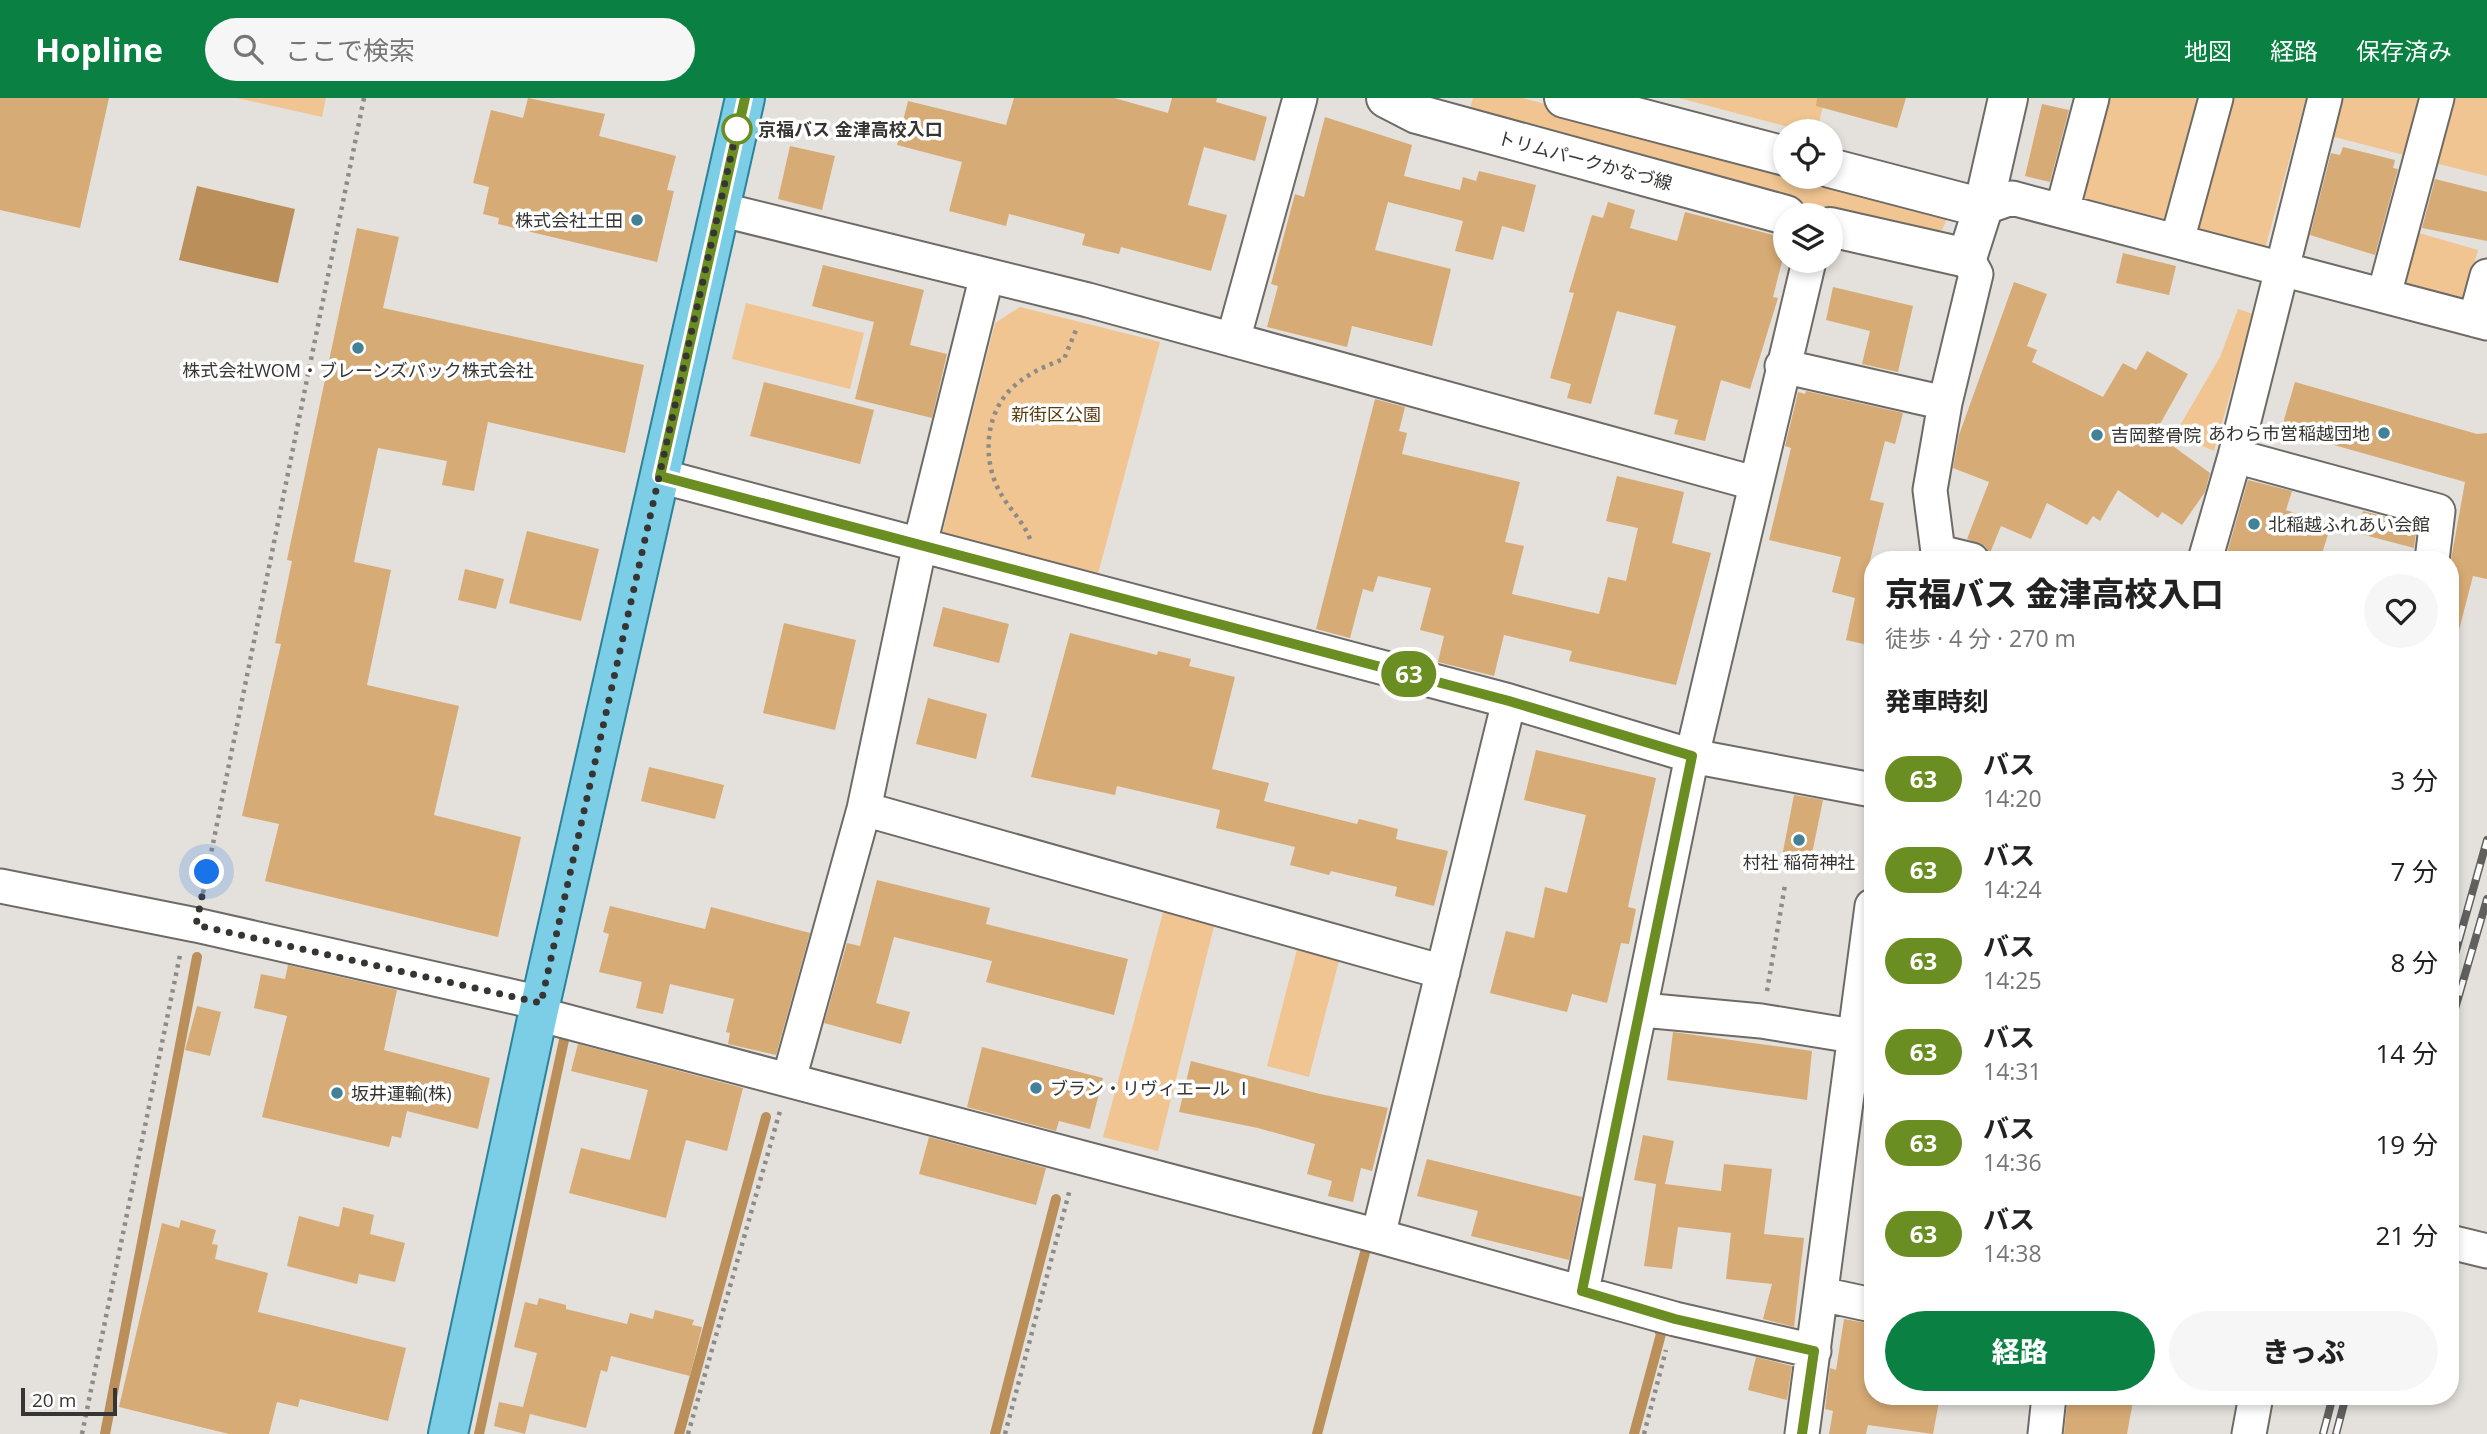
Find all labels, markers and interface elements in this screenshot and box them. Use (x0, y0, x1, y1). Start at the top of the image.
search box (205, 18, 695, 81)
text: Hopline (35, 27, 163, 72)
icon: search (229, 30, 267, 68)
text: ここで検索 (285, 32, 415, 68)
text: 地図 (2184, 34, 2232, 67)
text: 経路 (2270, 34, 2318, 67)
text: 保存済み (2356, 34, 2452, 67)
marker: 京福バス 金津高校入口 (722, 114, 752, 144)
place label: 京福バス 金津高校入口 (758, 117, 943, 141)
map controls (1773, 119, 1843, 273)
button: locate (1773, 119, 1843, 189)
street label: トリムパークかなづ線 (1495, 125, 1675, 195)
button: layers (1773, 203, 1843, 273)
place label: 株式会社土田 (515, 208, 623, 232)
marker: 株式会社土田 (629, 212, 645, 228)
marker: 株式会社WOM・ブレーンズパック株式会社 (350, 340, 366, 356)
place label: 株式会社WOM・ブレーンズパック株式会社 (182, 358, 534, 382)
park label: 新街区公園 (1011, 402, 1101, 426)
place label: あわら市営稲越団地 (2208, 421, 2370, 445)
place label: 吉岡整骨院 (2111, 423, 2201, 447)
marker: あわら市営稲越団地 (2376, 425, 2392, 441)
marker: 吉岡整骨院 (2089, 427, 2105, 443)
place label: 北稲越ふれあい会館 (2268, 512, 2430, 536)
marker: 北稲越ふれあい会館 (2246, 516, 2262, 532)
text: 京福バス 金津高校入口 (1885, 571, 2224, 616)
button: heart (2364, 574, 2438, 648)
text: 徒歩 · 4 分 · 270 m (1885, 622, 2076, 654)
line badge: 63 (1378, 651, 1440, 697)
text: 63 (1395, 657, 1423, 690)
text: 発車時刻 (1885, 683, 1989, 719)
text: バス (1983, 746, 2035, 782)
text: 63 (1910, 762, 1937, 795)
text: 3 分 (2390, 762, 2438, 798)
text: 14:20 (1983, 782, 2042, 814)
marker: 村社 稲荷神社 (1791, 832, 1807, 848)
text: バス (1983, 837, 2035, 873)
place label: 村社 稲荷神社 (1743, 850, 1855, 874)
text: 63 (1910, 853, 1937, 886)
text: 7 分 (2390, 853, 2438, 889)
your location (189, 854, 224, 889)
text: 14:24 (1983, 873, 2042, 905)
text: バス (1983, 928, 2035, 964)
text: 63 (1910, 944, 1937, 977)
text: 8 分 (2390, 944, 2438, 980)
text: 14:25 (1983, 964, 2042, 996)
text: バス (1983, 1019, 2035, 1055)
text: 63 (1910, 1035, 1937, 1068)
text: 14 分 (2376, 1035, 2438, 1071)
text: 14:31 (1983, 1055, 2042, 1087)
place label: ブラン・リヴィエール Ⅰ (1050, 1076, 1253, 1100)
marker: ブラン・リヴィエール Ⅰ (1028, 1080, 1044, 1096)
place label: 坂井運輸(株) (351, 1081, 452, 1105)
marker: 坂井運輸(株) (329, 1085, 345, 1101)
text: バス (1983, 1110, 2035, 1146)
text: 63 (1910, 1126, 1937, 1159)
text: 19 分 (2376, 1126, 2438, 1162)
text: 14:36 (1983, 1146, 2042, 1178)
text: バス (1983, 1201, 2035, 1237)
text: 63 (1910, 1217, 1937, 1250)
text: 21 分 (2376, 1217, 2438, 1253)
text: 14:38 (1983, 1237, 2042, 1269)
button: 経路 (1885, 1311, 2155, 1391)
button: きっぷ (2169, 1311, 2438, 1391)
scale bar (21, 1385, 117, 1417)
text: 20 m (32, 1387, 76, 1413)

